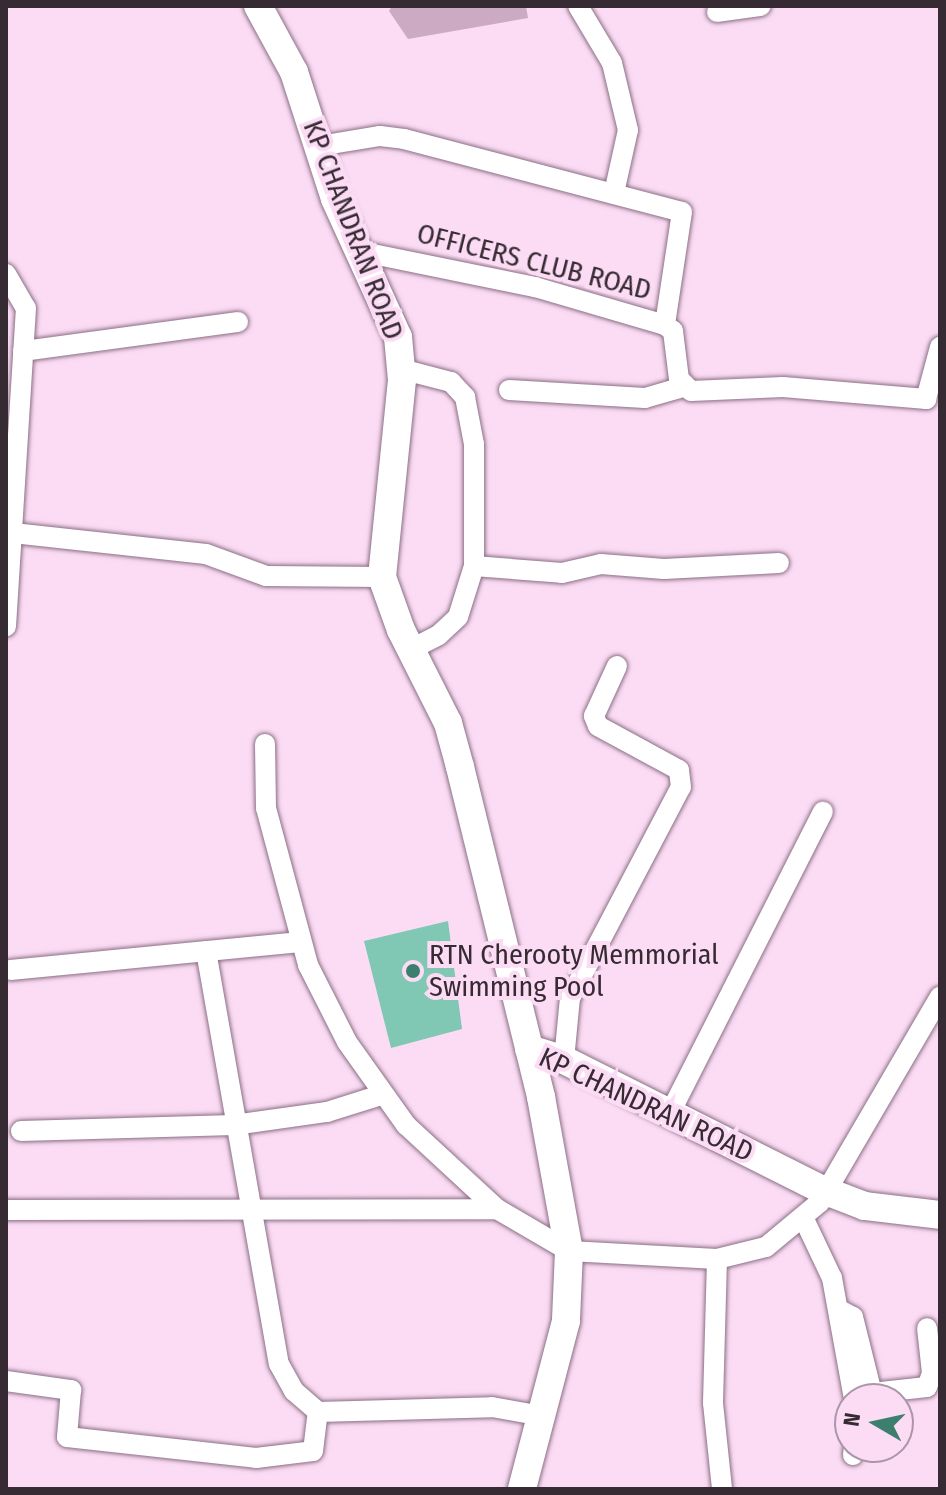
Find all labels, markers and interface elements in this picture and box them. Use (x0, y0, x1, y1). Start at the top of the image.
street label: KP CHANDRAN ROAD (296, 116, 410, 344)
street label: OFFICERS CLUB ROAD (413, 217, 655, 307)
place label: RTN Cherooty Memmorial Swimming Pool (429, 938, 719, 1004)
marker: RTN Cherooty Memmorial Swimming Pool (404, 962, 422, 980)
street label: KP CHANDRAN ROAD (534, 1041, 758, 1169)
north arrow (834, 1383, 914, 1463)
text: N (837, 1411, 866, 1428)

